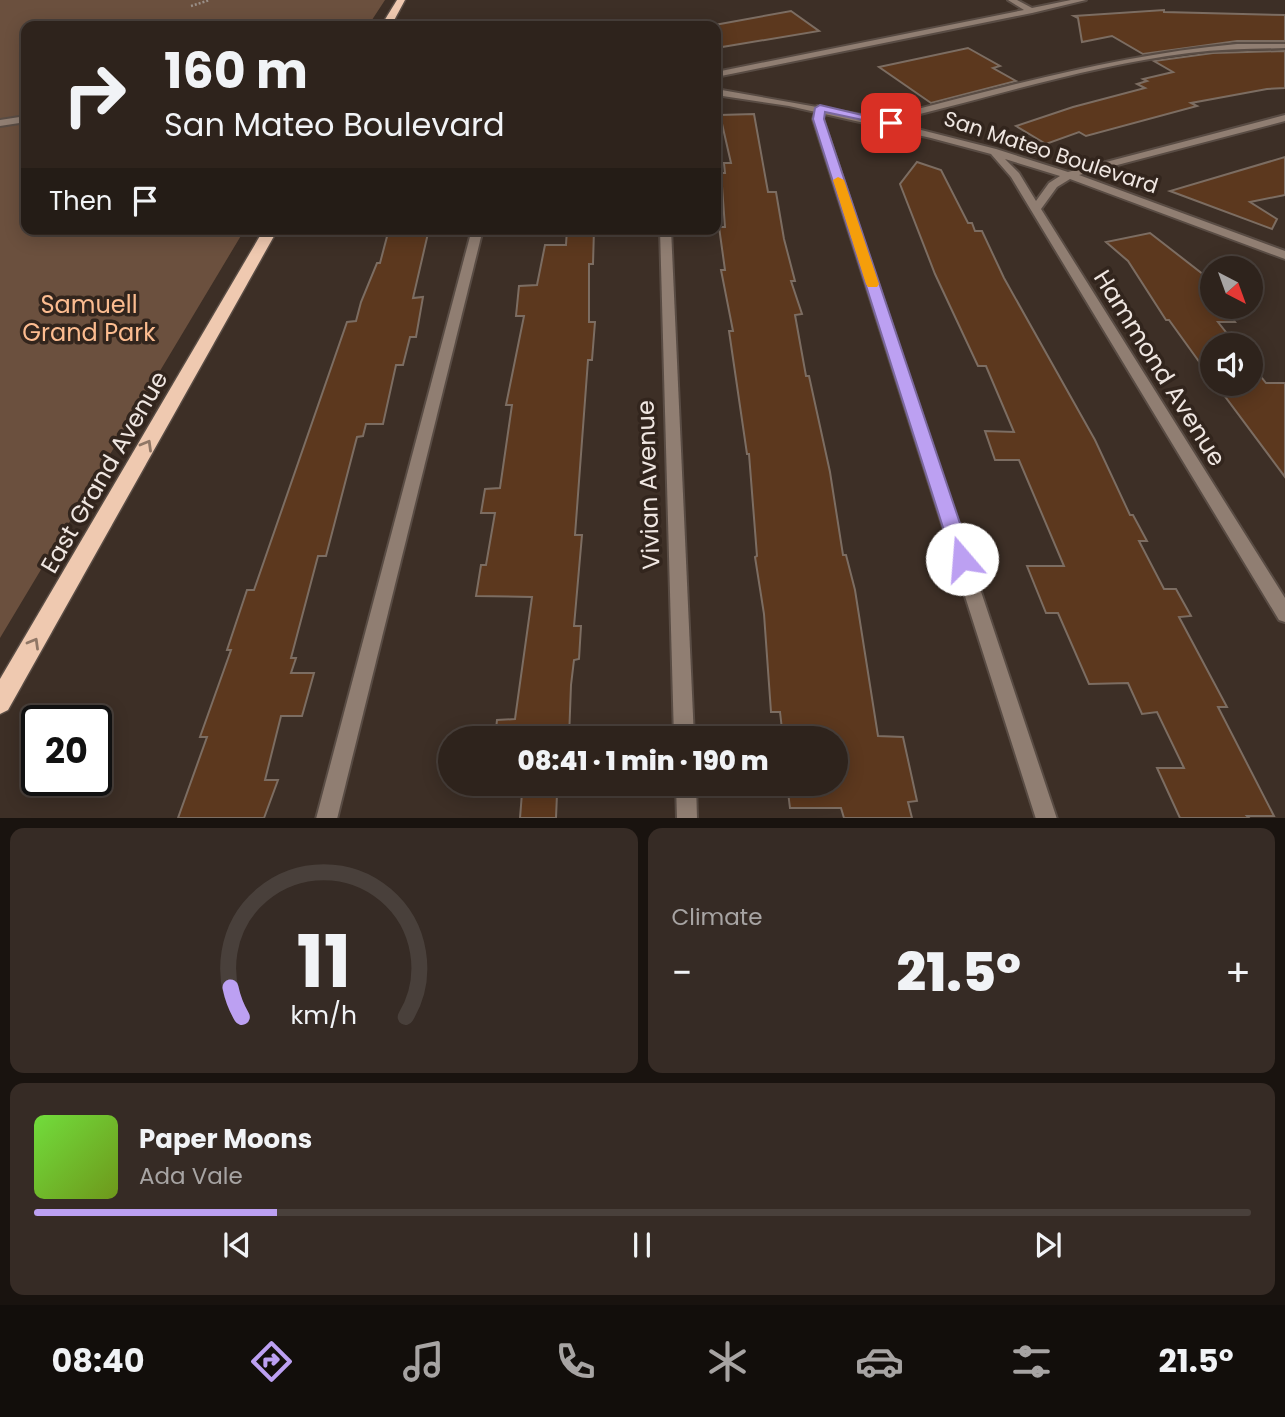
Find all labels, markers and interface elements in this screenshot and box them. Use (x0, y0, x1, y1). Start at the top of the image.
text: 160 m (164, 37, 308, 105)
icon: right (49, 49, 140, 140)
pin (861, 93, 921, 153)
text: San Mateo Boulevard (164, 102, 505, 147)
icon: arrive (872, 104, 910, 142)
street label: San Mateo Boulevard (940, 104, 1162, 200)
icon: arrive (126, 182, 164, 220)
text: Then (49, 183, 112, 219)
north arrow (1200, 256, 1264, 318)
map controls (1200, 256, 1263, 396)
street label: Hammond Avenue (1086, 264, 1234, 472)
park label: Samuell Grand Park (22, 288, 156, 349)
button: sound (1200, 333, 1263, 396)
street label: East Grand Avenue (33, 365, 175, 579)
street label: Vivian Avenue (629, 400, 667, 570)
one-way arrow (139, 440, 152, 453)
position arrow (925, 522, 999, 596)
one-way arrow (26, 637, 39, 650)
speed limit sign: 20 (21, 705, 112, 796)
text: 08:41 · 1 min · 190 m (518, 743, 768, 779)
text: Climate (672, 901, 762, 933)
text: 11 (296, 911, 351, 1012)
text: 21.5° (897, 936, 1021, 1009)
text: − (672, 946, 692, 999)
text: + (1225, 946, 1251, 999)
text: km/h (290, 997, 357, 1032)
text: Paper Moons (139, 1121, 312, 1157)
text: Ada Vale (139, 1160, 243, 1192)
icon: previous (218, 1226, 256, 1264)
icon: pause (623, 1226, 661, 1264)
icon: next (1029, 1226, 1067, 1264)
icon: directions (247, 1337, 296, 1386)
icon: music (399, 1337, 448, 1386)
icon: phone (551, 1337, 600, 1386)
icon: climate (703, 1337, 752, 1386)
icon: car (855, 1337, 904, 1386)
icon: filters (1007, 1337, 1056, 1386)
text: 08:40 (51, 1338, 145, 1383)
text: 21.5° (1159, 1338, 1234, 1383)

